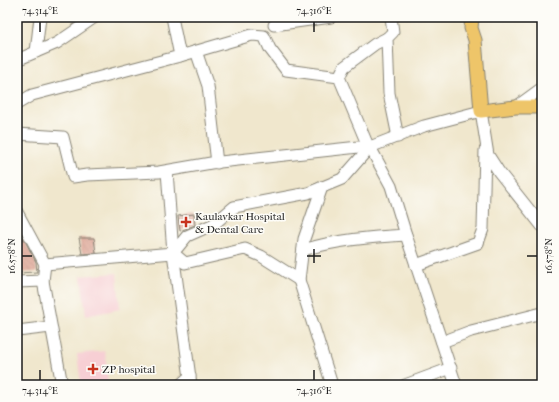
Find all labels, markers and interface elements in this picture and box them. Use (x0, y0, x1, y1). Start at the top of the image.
text: 74.314°E (22, 5, 58, 17)
text: 74.316°E (296, 5, 332, 17)
place label: Kaulavkar Hospital & Dental Care (195, 210, 285, 236)
marker: Kaulavkar Hospital & Dental Care (180, 216, 192, 228)
text: 16.578°N (6, 238, 18, 274)
text: 16.578°N (543, 238, 555, 274)
marker: ZP hospital (87, 363, 99, 375)
place label: ZP hospital (102, 363, 155, 376)
text: 74.314°E (22, 385, 58, 397)
text: 74.316°E (296, 385, 332, 397)

